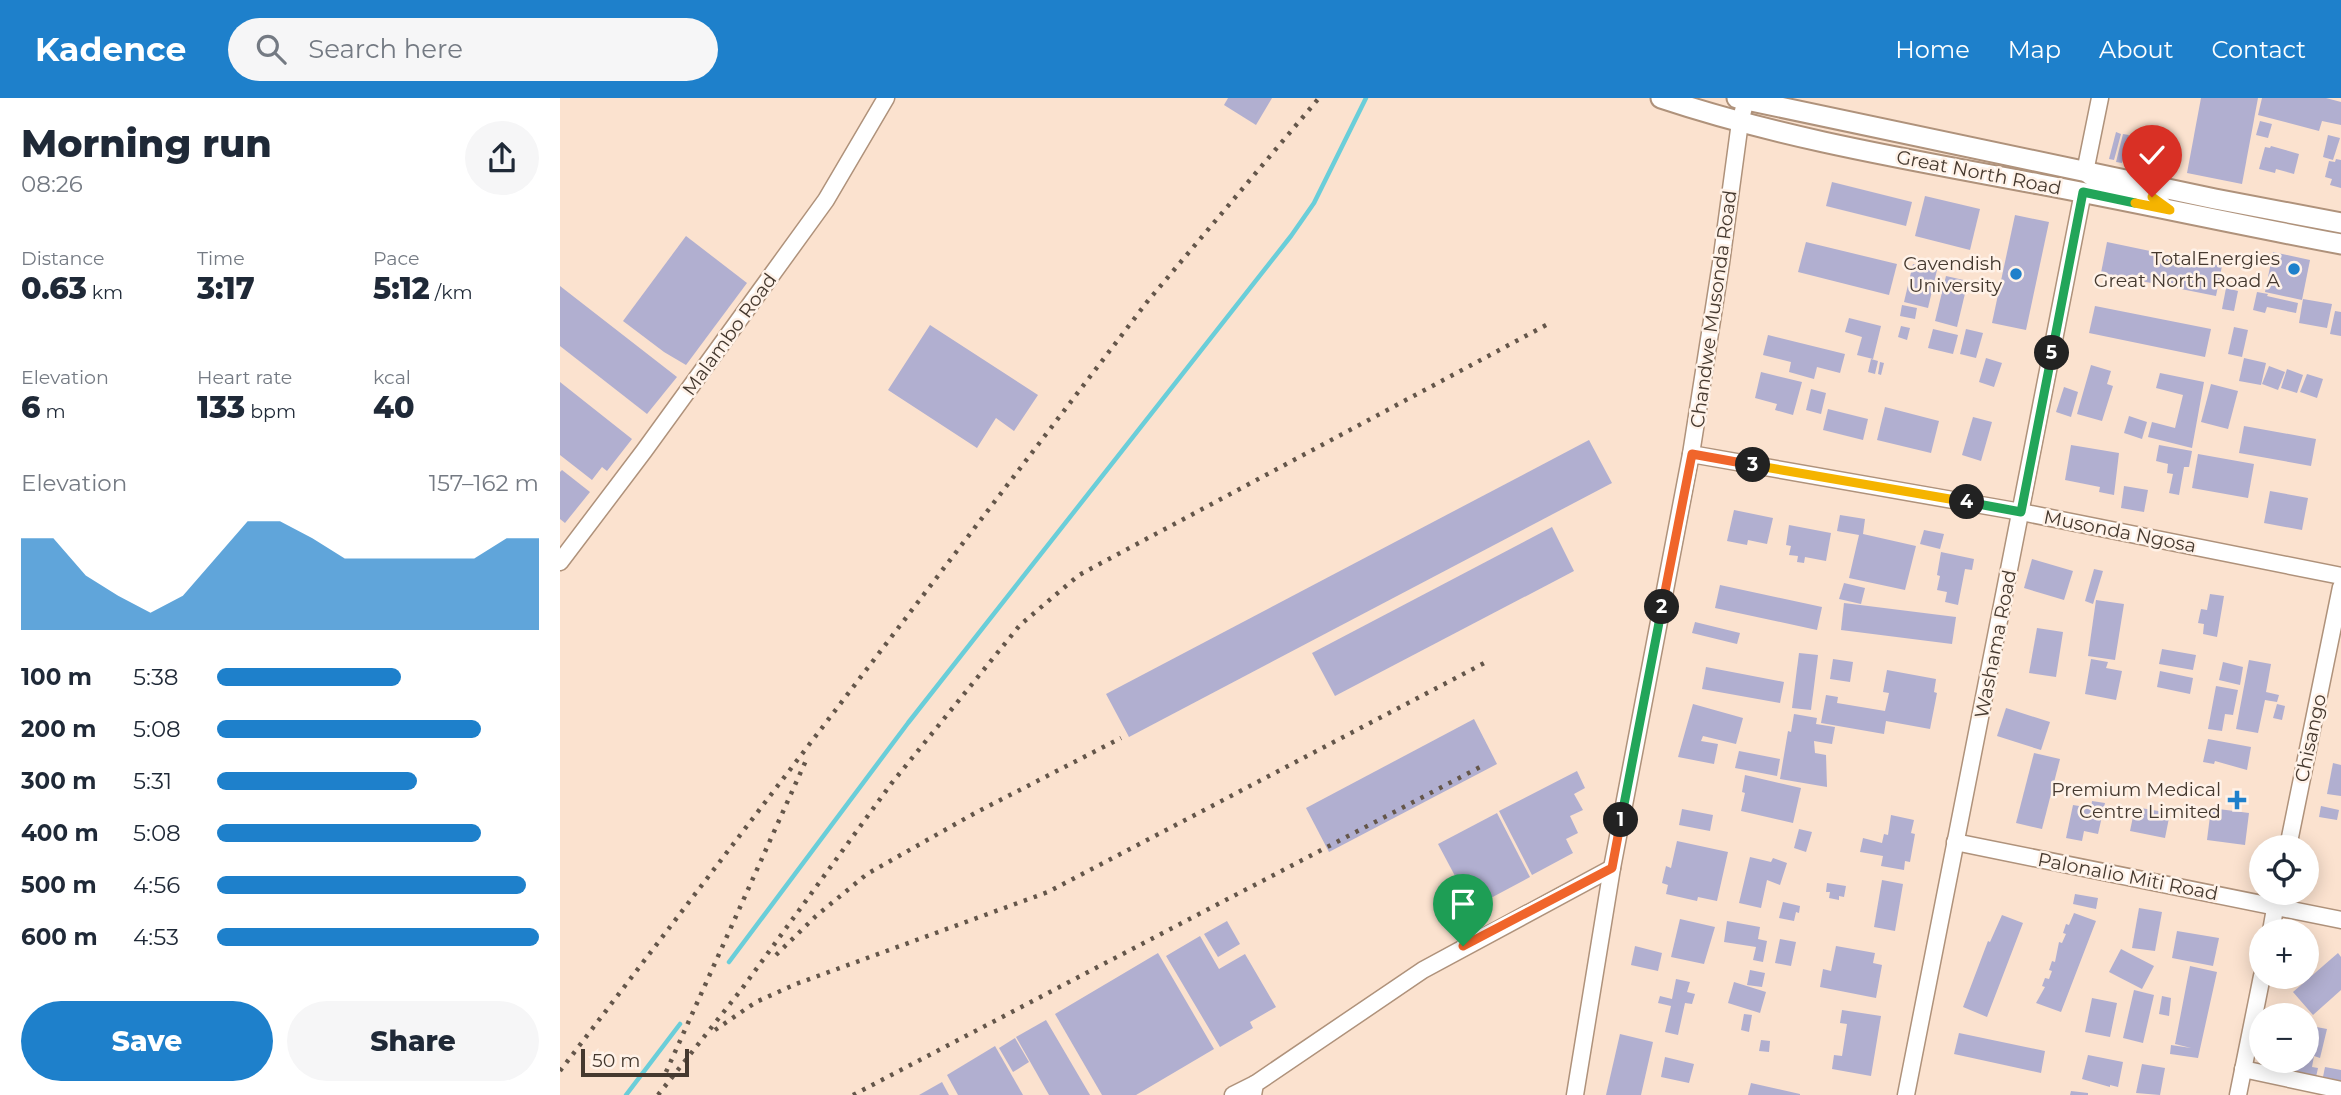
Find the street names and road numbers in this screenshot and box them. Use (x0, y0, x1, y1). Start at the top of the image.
street label: Great North Road (1894, 145, 2063, 200)
street label: Chandwe Musonda Road (1685, 189, 1742, 429)
street label: Malambo Road (677, 269, 781, 400)
street label: Musonda Ngosa (2042, 505, 2198, 558)
street label: Washama Road (1970, 568, 2021, 720)
street label: Chisango (2290, 692, 2331, 784)
street label: Palonalio Miti Road (2036, 848, 2220, 905)

